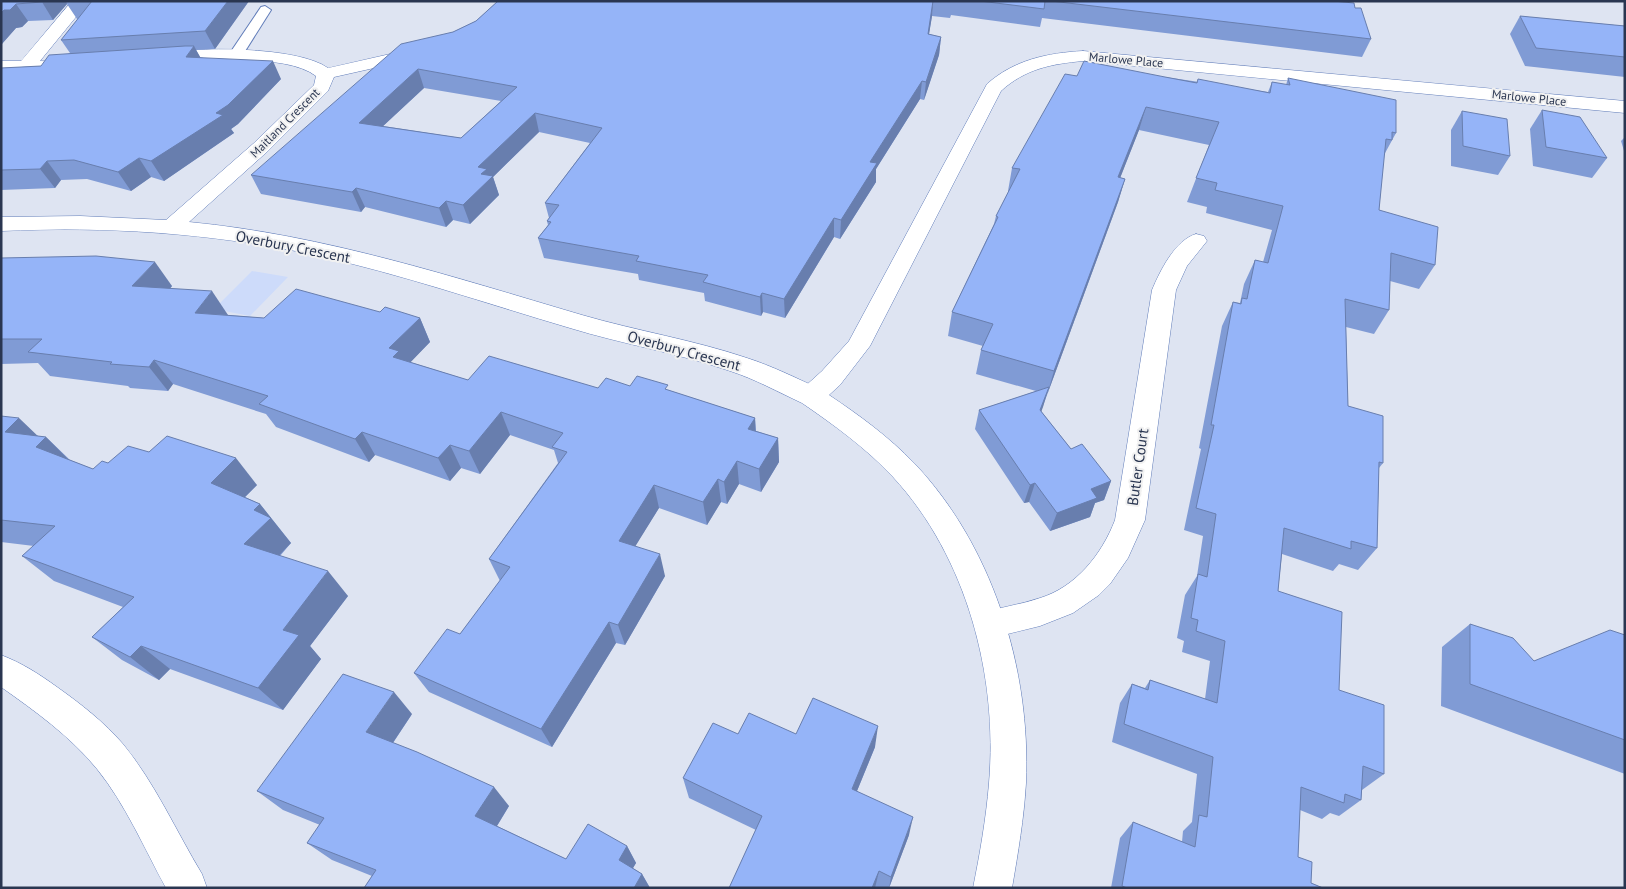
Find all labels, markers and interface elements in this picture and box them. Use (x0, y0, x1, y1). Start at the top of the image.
street label: Marlowe Place (1088, 49, 1164, 70)
street label: Maitland Crescent (247, 85, 323, 161)
street label: Marlowe Place (1491, 86, 1567, 109)
street label: Overbury Crescent (234, 226, 352, 267)
street label: Overbury Crescent (626, 326, 743, 375)
street label: Butler Court (1123, 427, 1152, 507)

